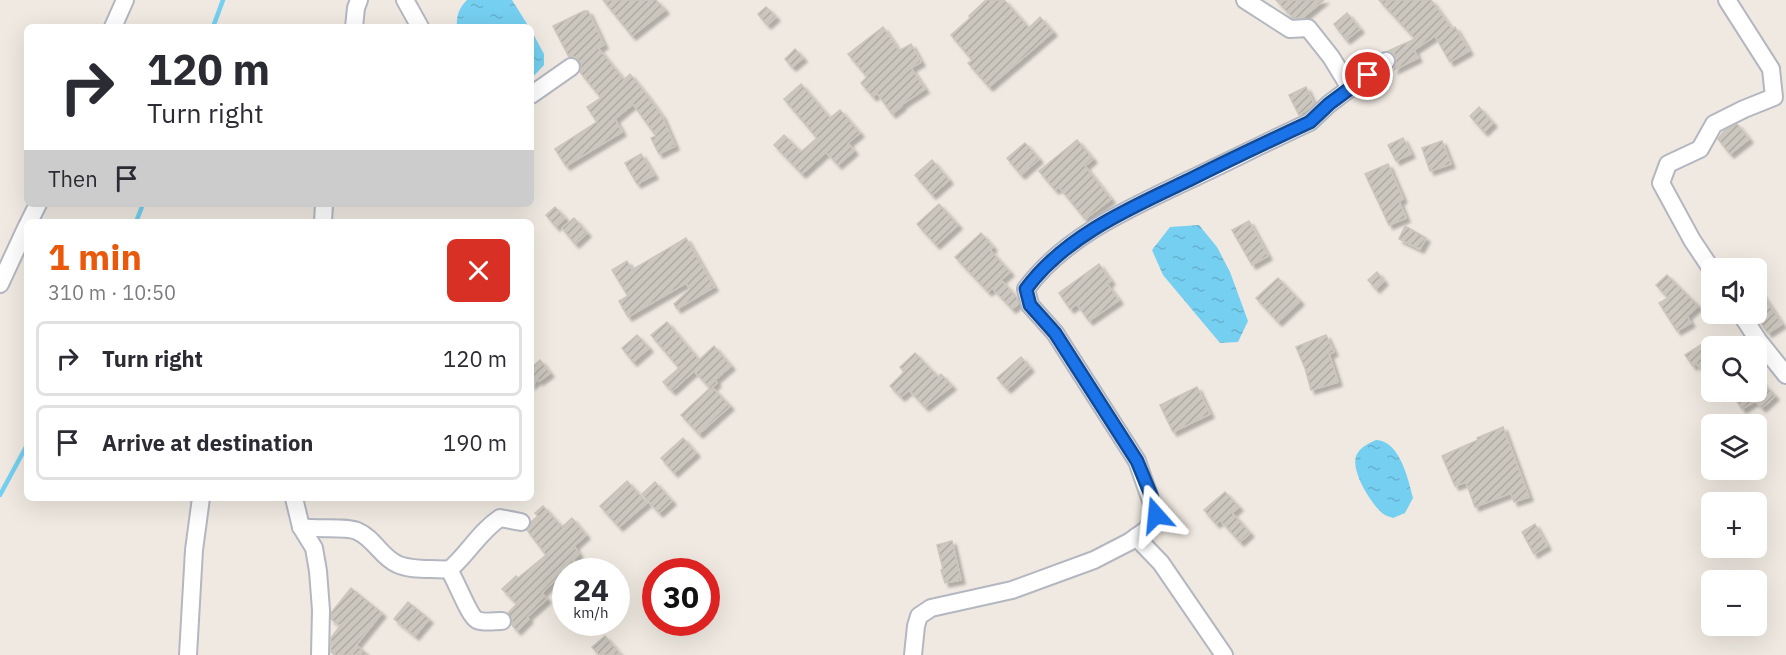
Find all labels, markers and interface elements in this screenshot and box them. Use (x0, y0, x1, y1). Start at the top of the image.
text: 120 m (147, 42, 270, 97)
icon: right (48, 48, 126, 126)
pin (1342, 49, 1393, 100)
icon: arrive (1351, 58, 1384, 91)
text: Turn right (147, 95, 264, 130)
icon: arrive (110, 162, 143, 195)
text: Then (48, 164, 98, 193)
text: 1 min (48, 233, 142, 280)
button: close (447, 239, 510, 302)
map controls (1701, 258, 1767, 636)
button: sound (1701, 258, 1767, 324)
text: 310 m · 10:50 (48, 279, 176, 306)
button: search (1701, 336, 1767, 402)
icon: right (51, 342, 84, 375)
text: Turn right (102, 344, 203, 373)
text: 120 m (443, 344, 507, 373)
button: layers (1701, 414, 1767, 480)
icon: arrive (51, 426, 84, 459)
text: Arrive at destination (102, 428, 313, 457)
text: 190 m (443, 428, 507, 457)
position arrow (1124, 483, 1188, 547)
button: + (1701, 492, 1767, 558)
speed limit sign: 30 (642, 558, 720, 636)
text: 24 (573, 570, 609, 609)
button: − (1701, 570, 1767, 636)
text: km/h (573, 603, 609, 622)

